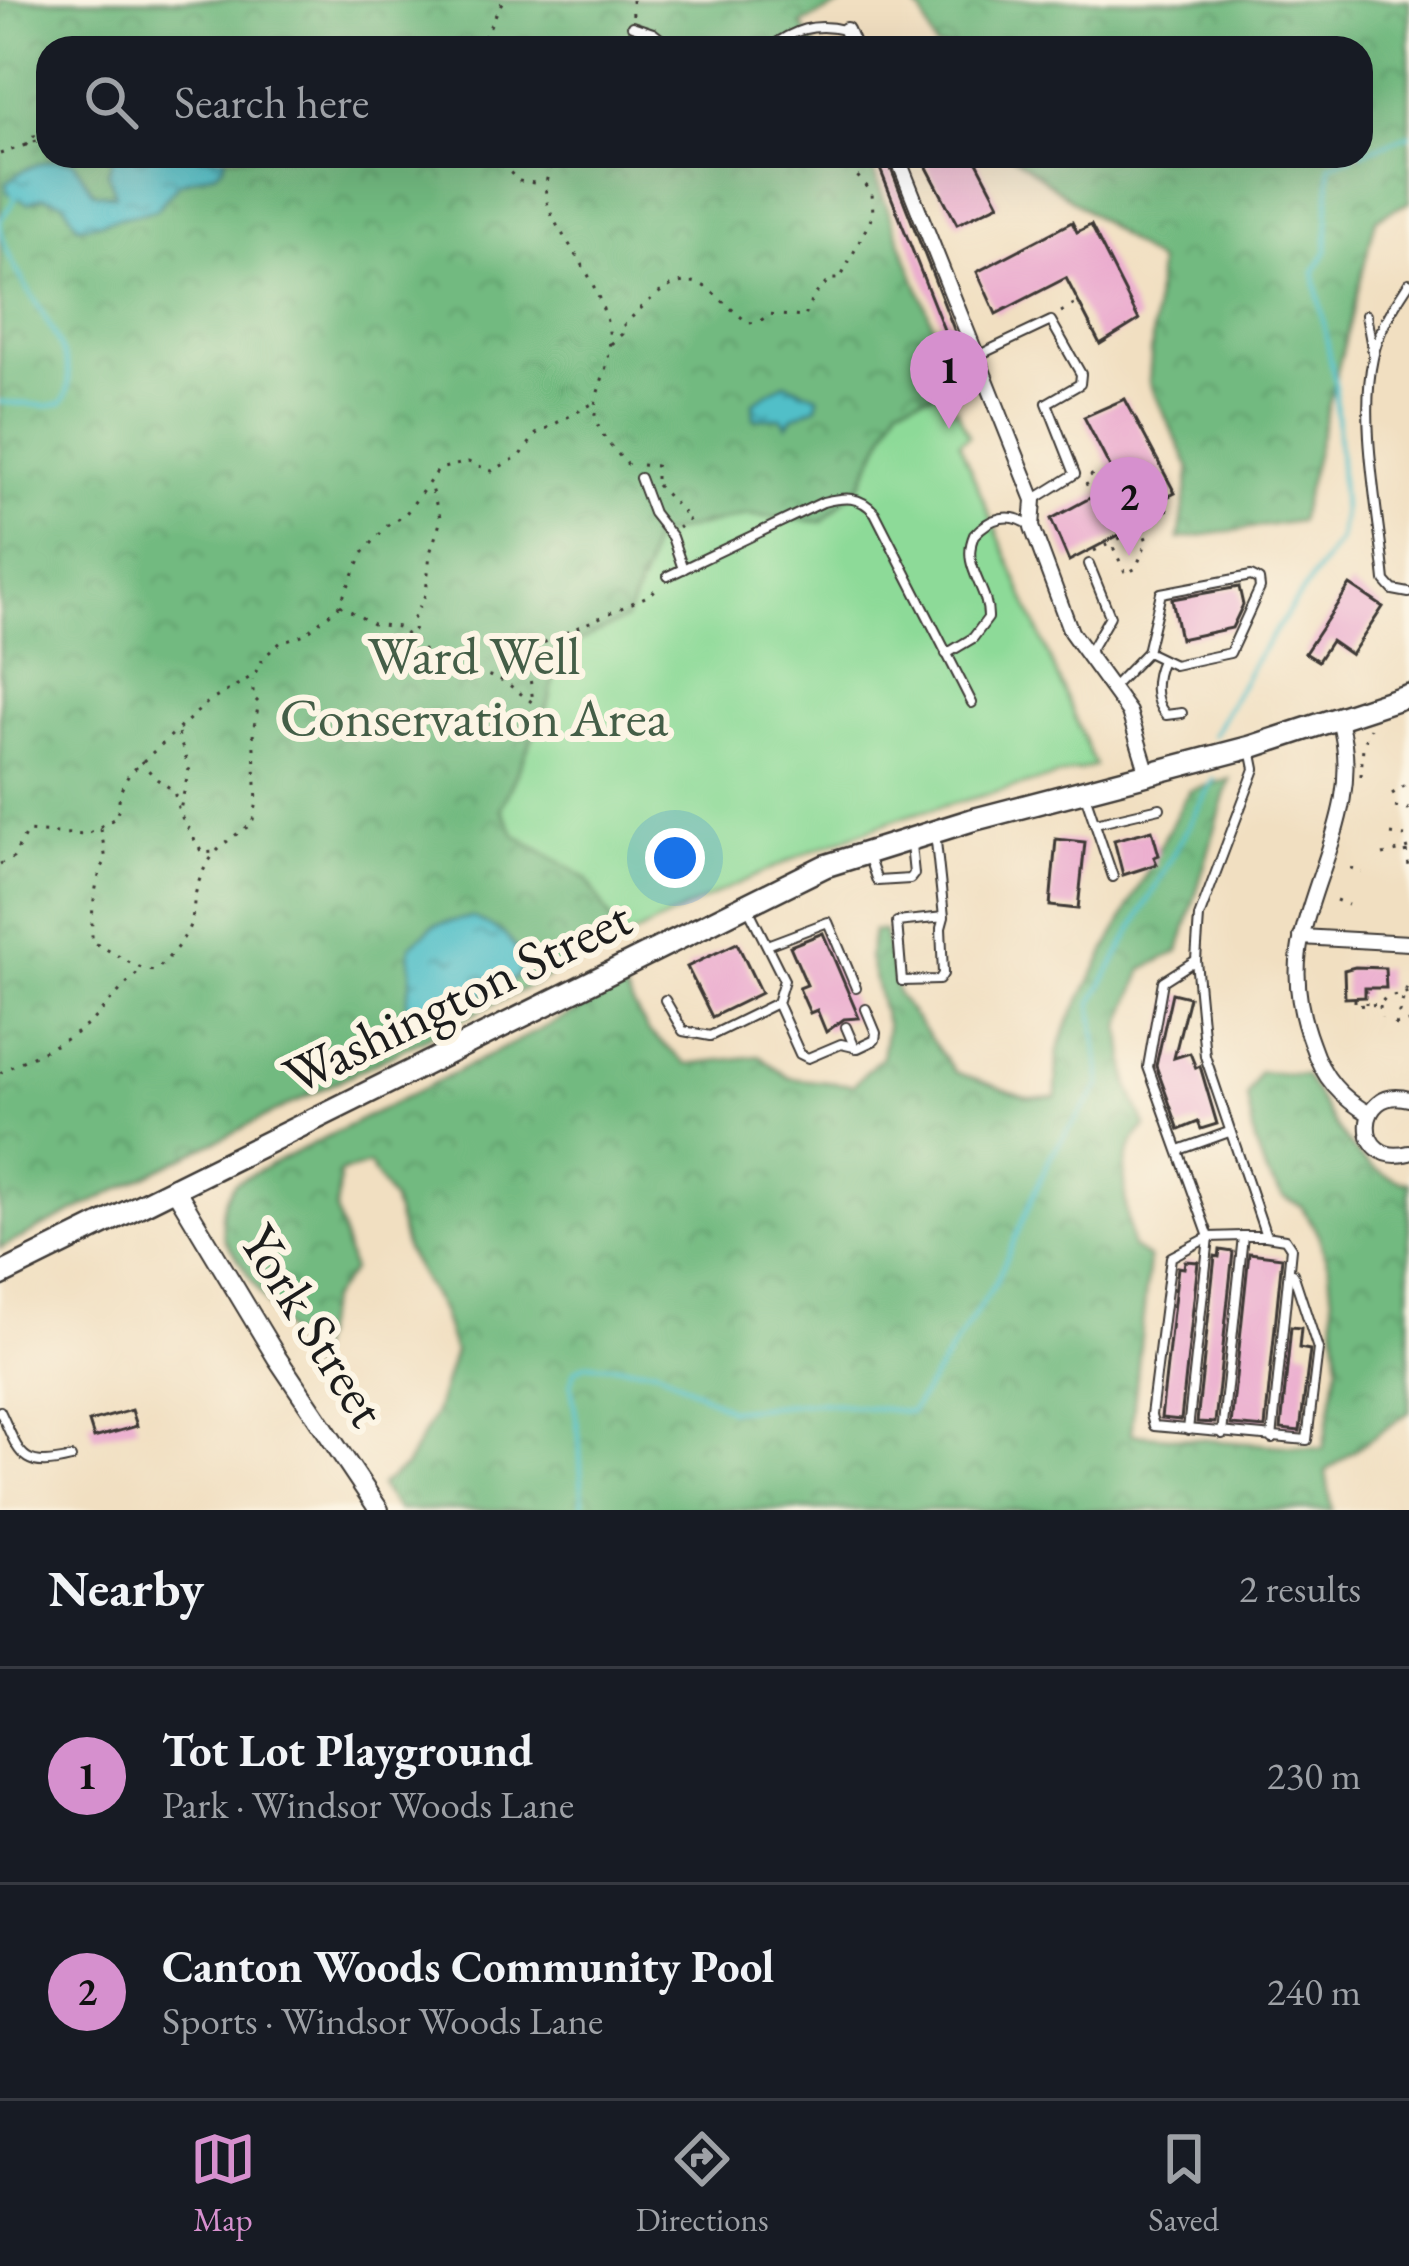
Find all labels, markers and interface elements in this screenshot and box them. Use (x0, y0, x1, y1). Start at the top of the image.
search box (36, 36, 1373, 168)
icon: search (78, 69, 144, 135)
text: Search here (174, 73, 369, 131)
pin: 1 (910, 330, 988, 429)
pin: 2 (1090, 457, 1168, 556)
park label: Ward Well Conservation Area (280, 620, 669, 752)
your location (645, 828, 705, 888)
street label: Washington Street (272, 882, 642, 1110)
street label: York Street (225, 1211, 403, 1439)
text: Nearby (48, 1555, 204, 1621)
text: 2 results (1239, 1563, 1361, 1614)
text: Tot Lot Playground (162, 1721, 533, 1779)
text: 1 (77, 1750, 97, 1801)
text: 230 m (1267, 1750, 1361, 1801)
text: Park · Windsor Woods Lane (162, 1779, 574, 1830)
text: Canton Woods Community Pool (162, 1937, 774, 1995)
text: 2 (77, 1966, 97, 2017)
text: 240 m (1267, 1966, 1361, 2017)
text: Sports · Windsor Woods Lane (162, 1995, 603, 2046)
tab: Map (190, 2126, 256, 2241)
tab: Directions (636, 2126, 769, 2241)
tab: Saved (1148, 2126, 1219, 2241)

